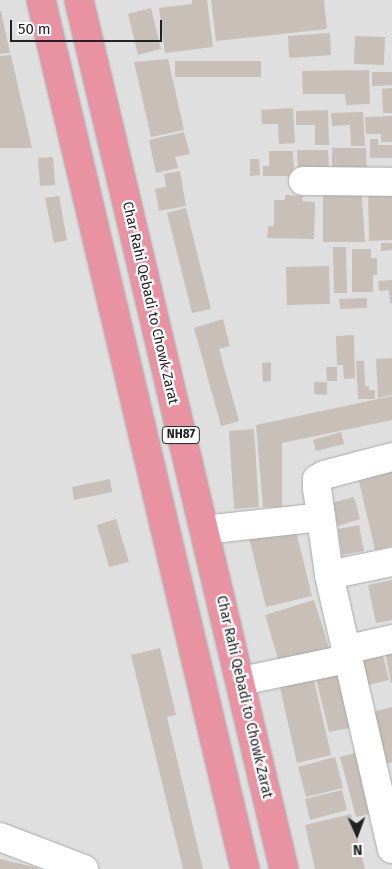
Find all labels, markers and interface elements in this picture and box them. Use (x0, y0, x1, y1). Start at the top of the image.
scale bar (12, 10, 165, 42)
text: 50 m (18, 20, 51, 38)
street label: Char Rahi Qebadi to Chowk Zarat (118, 200, 182, 406)
road number: NH87 (161, 426, 201, 444)
street label: Char Rahi Qebadi to Chowk Zarat (212, 594, 276, 800)
north arrow (332, 809, 382, 859)
text: N (353, 841, 362, 858)

